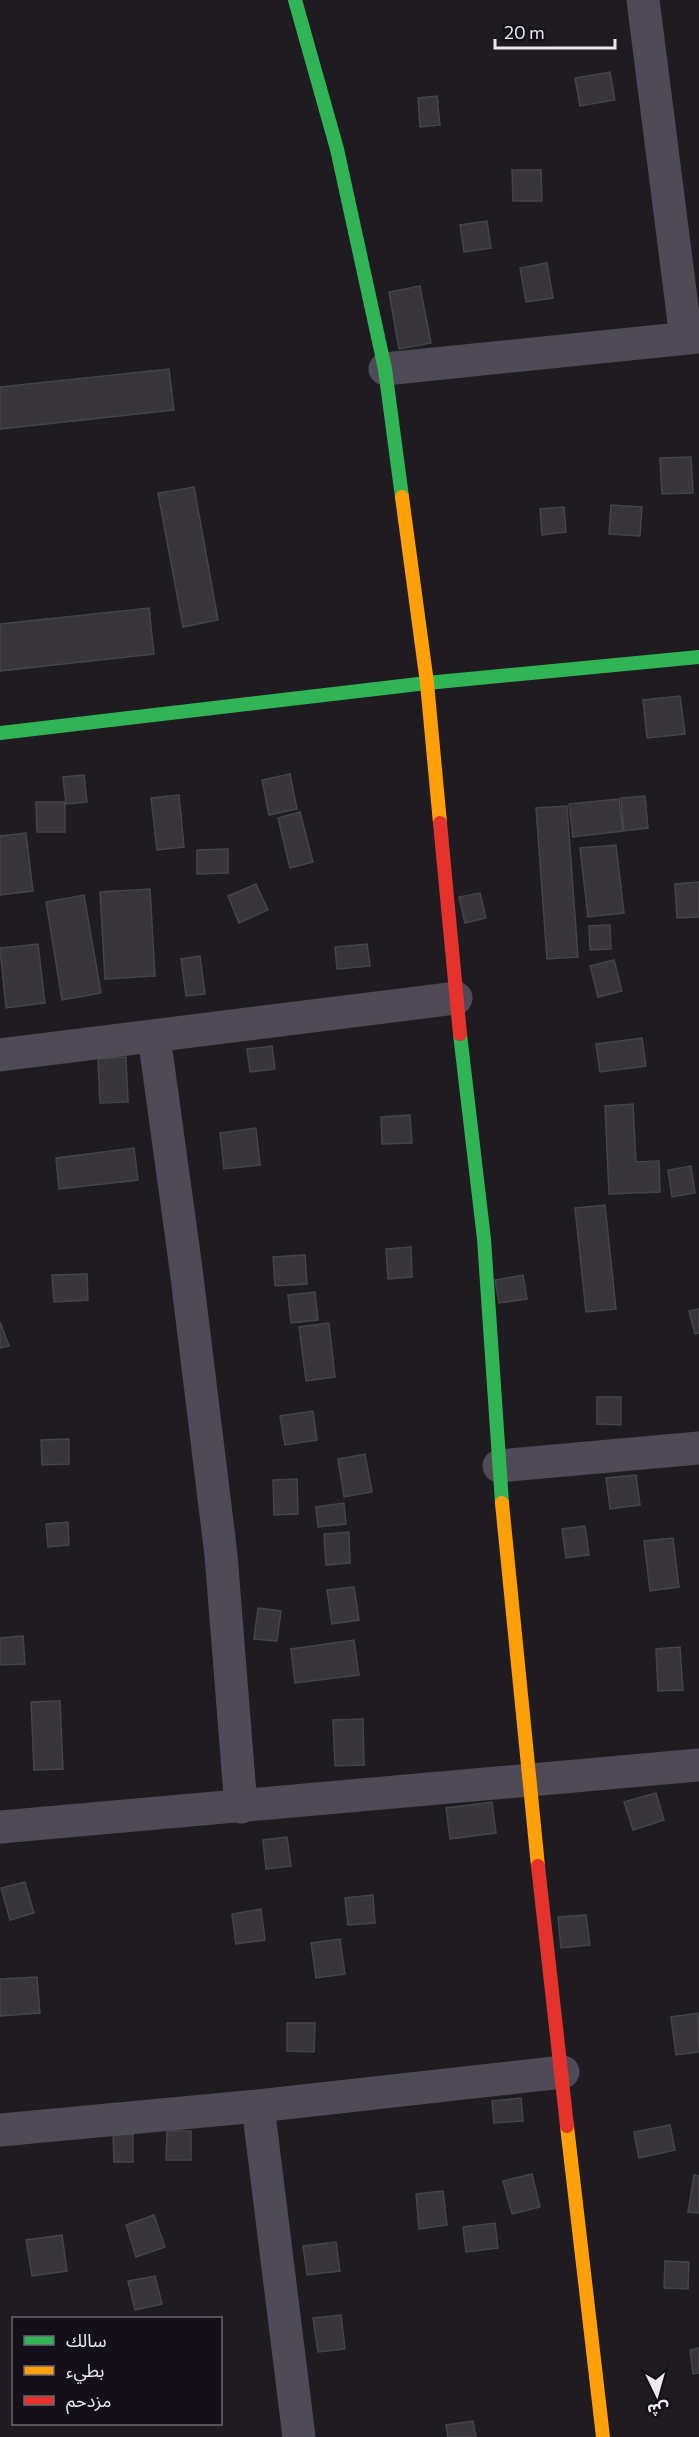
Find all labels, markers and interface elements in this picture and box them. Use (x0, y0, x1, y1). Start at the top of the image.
scale bar (495, 12, 615, 50)
text: 20 m (504, 21, 545, 43)
legend (12, 2317, 222, 2425)
text: سالك (66, 2329, 107, 2351)
text: بطيء (66, 2359, 104, 2384)
north arrow (627, 2365, 687, 2425)
text: مزدحم (66, 2389, 111, 2414)
text: ش (646, 2399, 670, 2421)

